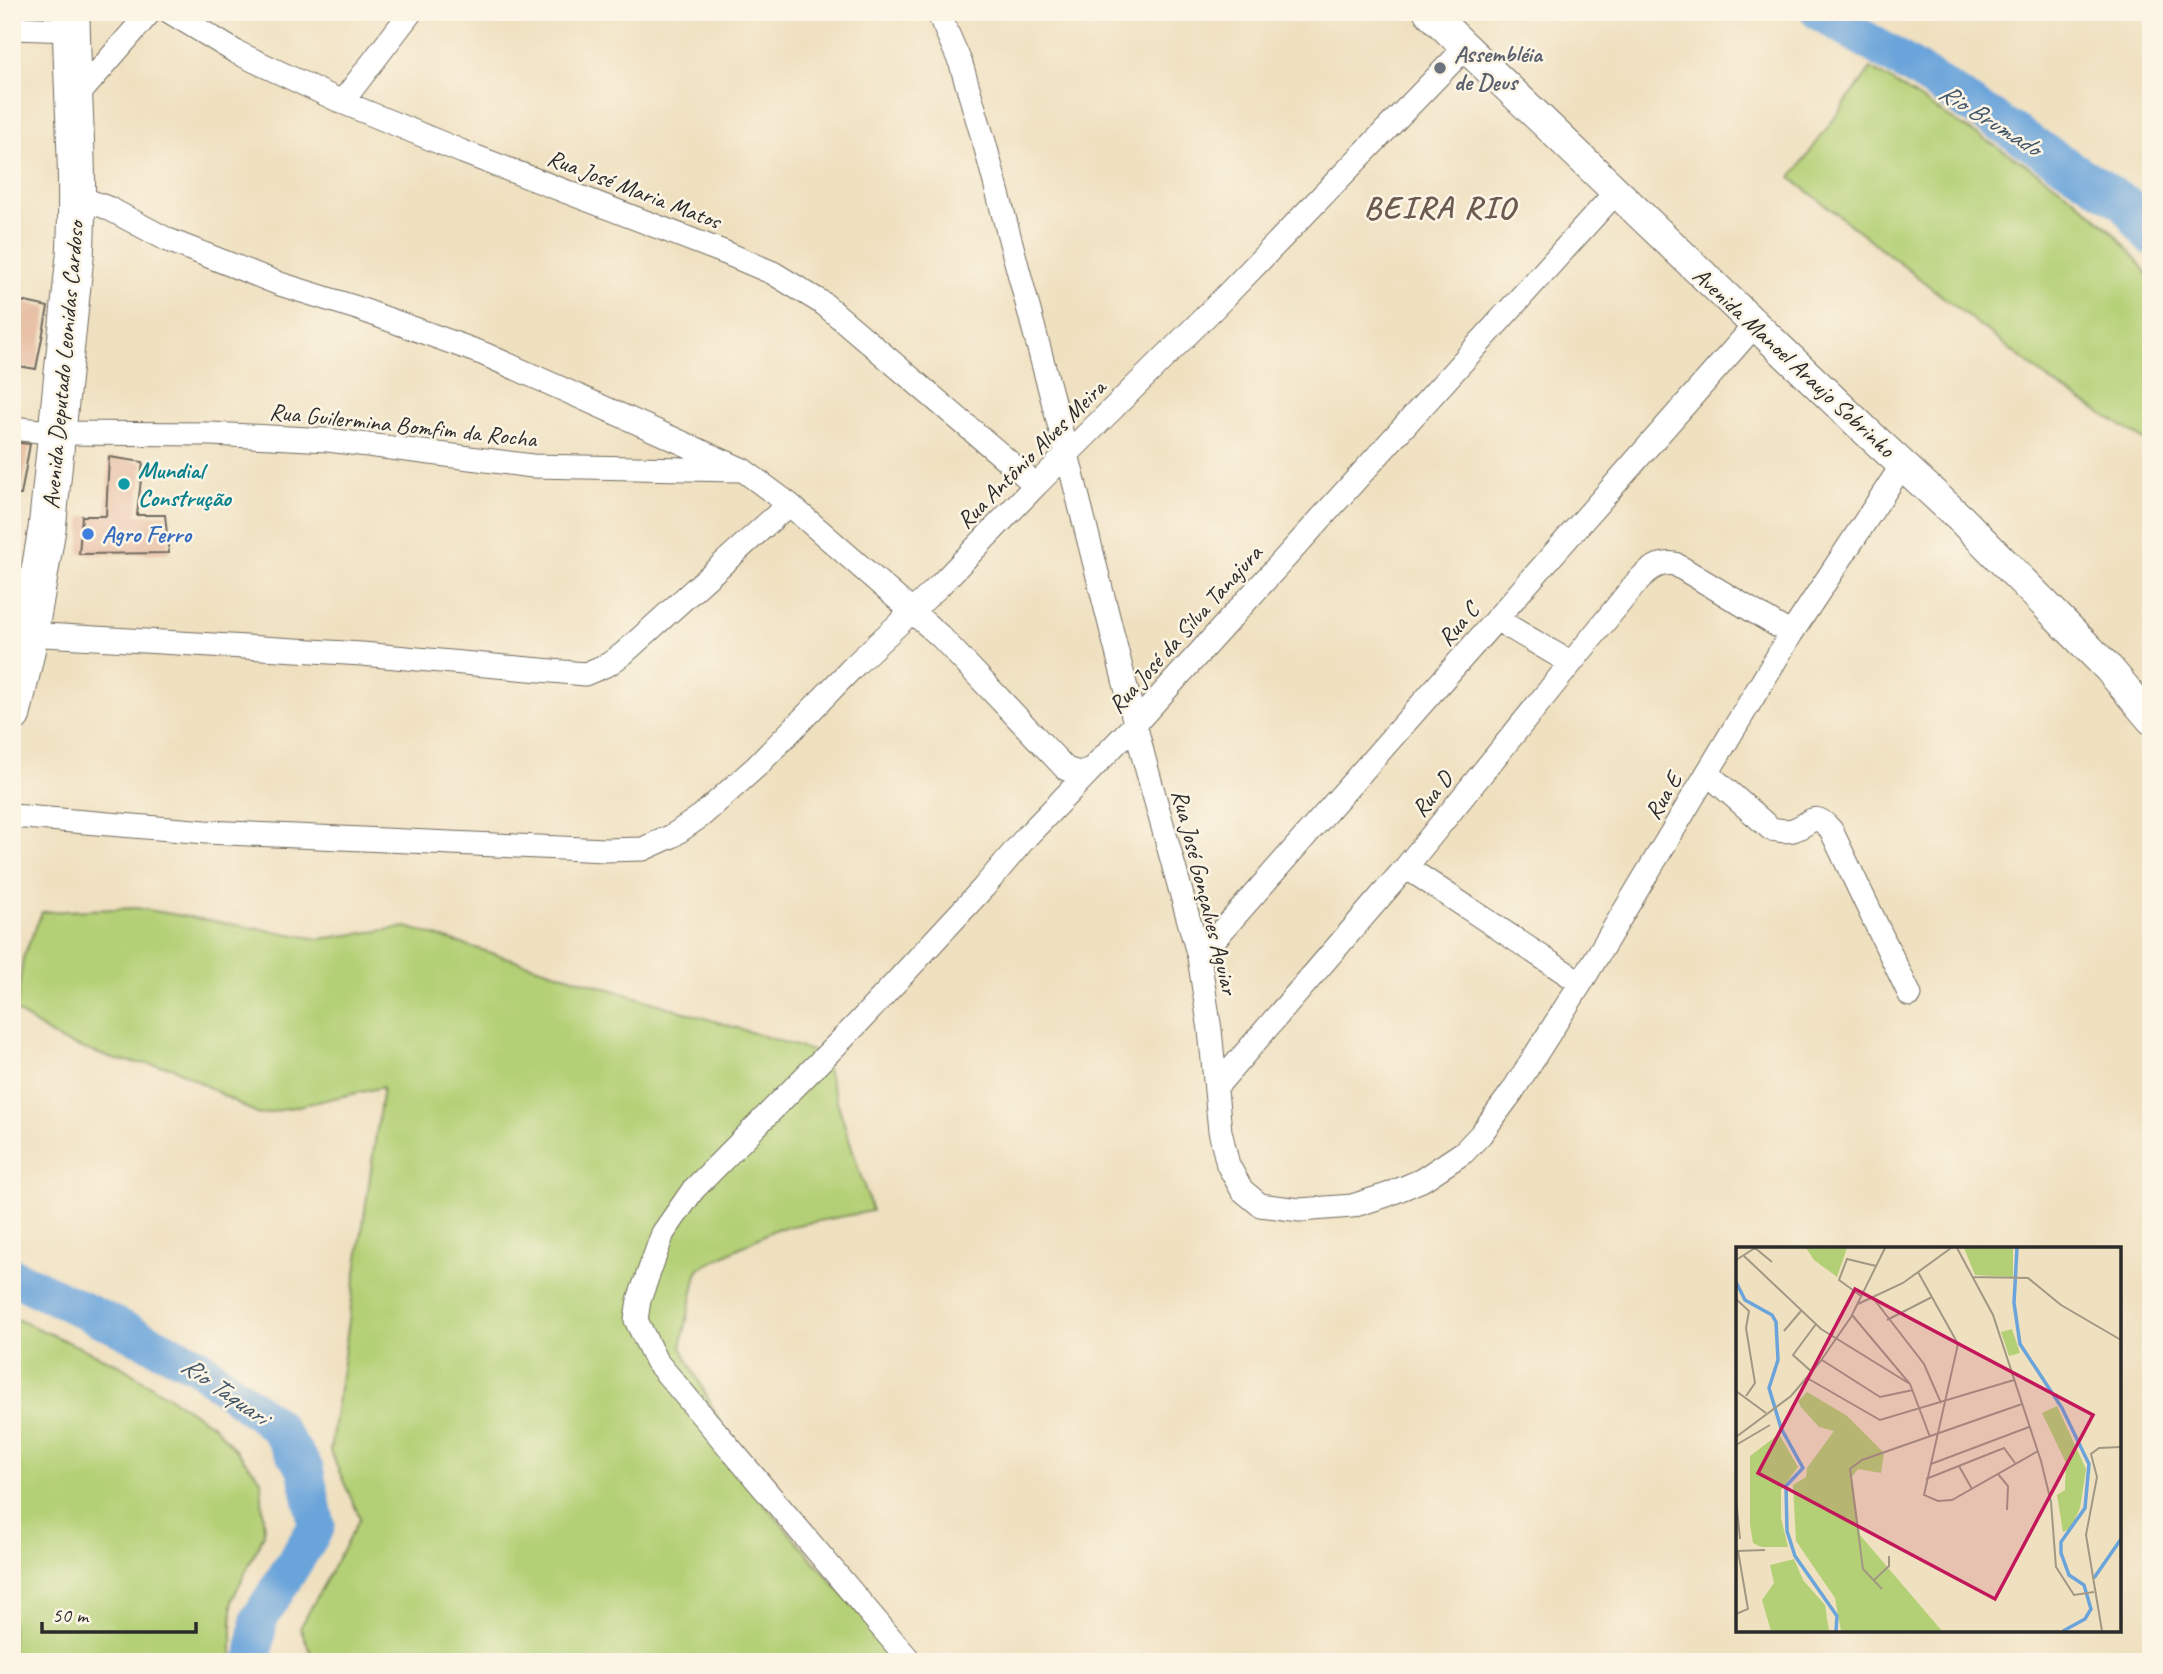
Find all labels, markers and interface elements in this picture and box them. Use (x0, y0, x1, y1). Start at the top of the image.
place label: Assembléia de Deus (1454, 39, 1544, 97)
marker: Assembléia de Deus (1432, 60, 1448, 76)
water label: Rio Brumado (1933, 75, 2051, 166)
street label: Rua José Maria Matos (543, 142, 726, 236)
district label: BEIRA RIO (1364, 187, 1518, 228)
street label: Avenida Deputado Leonidas Cardoso (35, 217, 91, 510)
street label: Avenida Manoel Araujo Sobrinho (1687, 260, 1902, 465)
street label: Rua Antônio Alves Meira (950, 372, 1113, 535)
street label: Rua Guilermina Bomfim da Rocha (268, 396, 539, 454)
place label: Mundial Construção (138, 455, 233, 513)
marker: Mundial Construção (116, 476, 132, 492)
place label: Agro Ferro (102, 519, 193, 549)
marker: Agro Ferro (80, 526, 96, 542)
street label: Rua José da Silva Tanajura (1101, 537, 1270, 719)
street label: Rua C (1431, 593, 1487, 652)
street label: Rua D (1404, 763, 1461, 823)
street label: Rua E (1637, 764, 1690, 825)
street label: Rua José Gonçalves Aguiar (1165, 786, 1246, 1000)
inset map (1736, 1247, 2121, 1632)
water label: Rio Taquari (175, 1349, 279, 1436)
scale bar (42, 1590, 196, 1634)
text: 50 m (52, 1602, 90, 1628)

